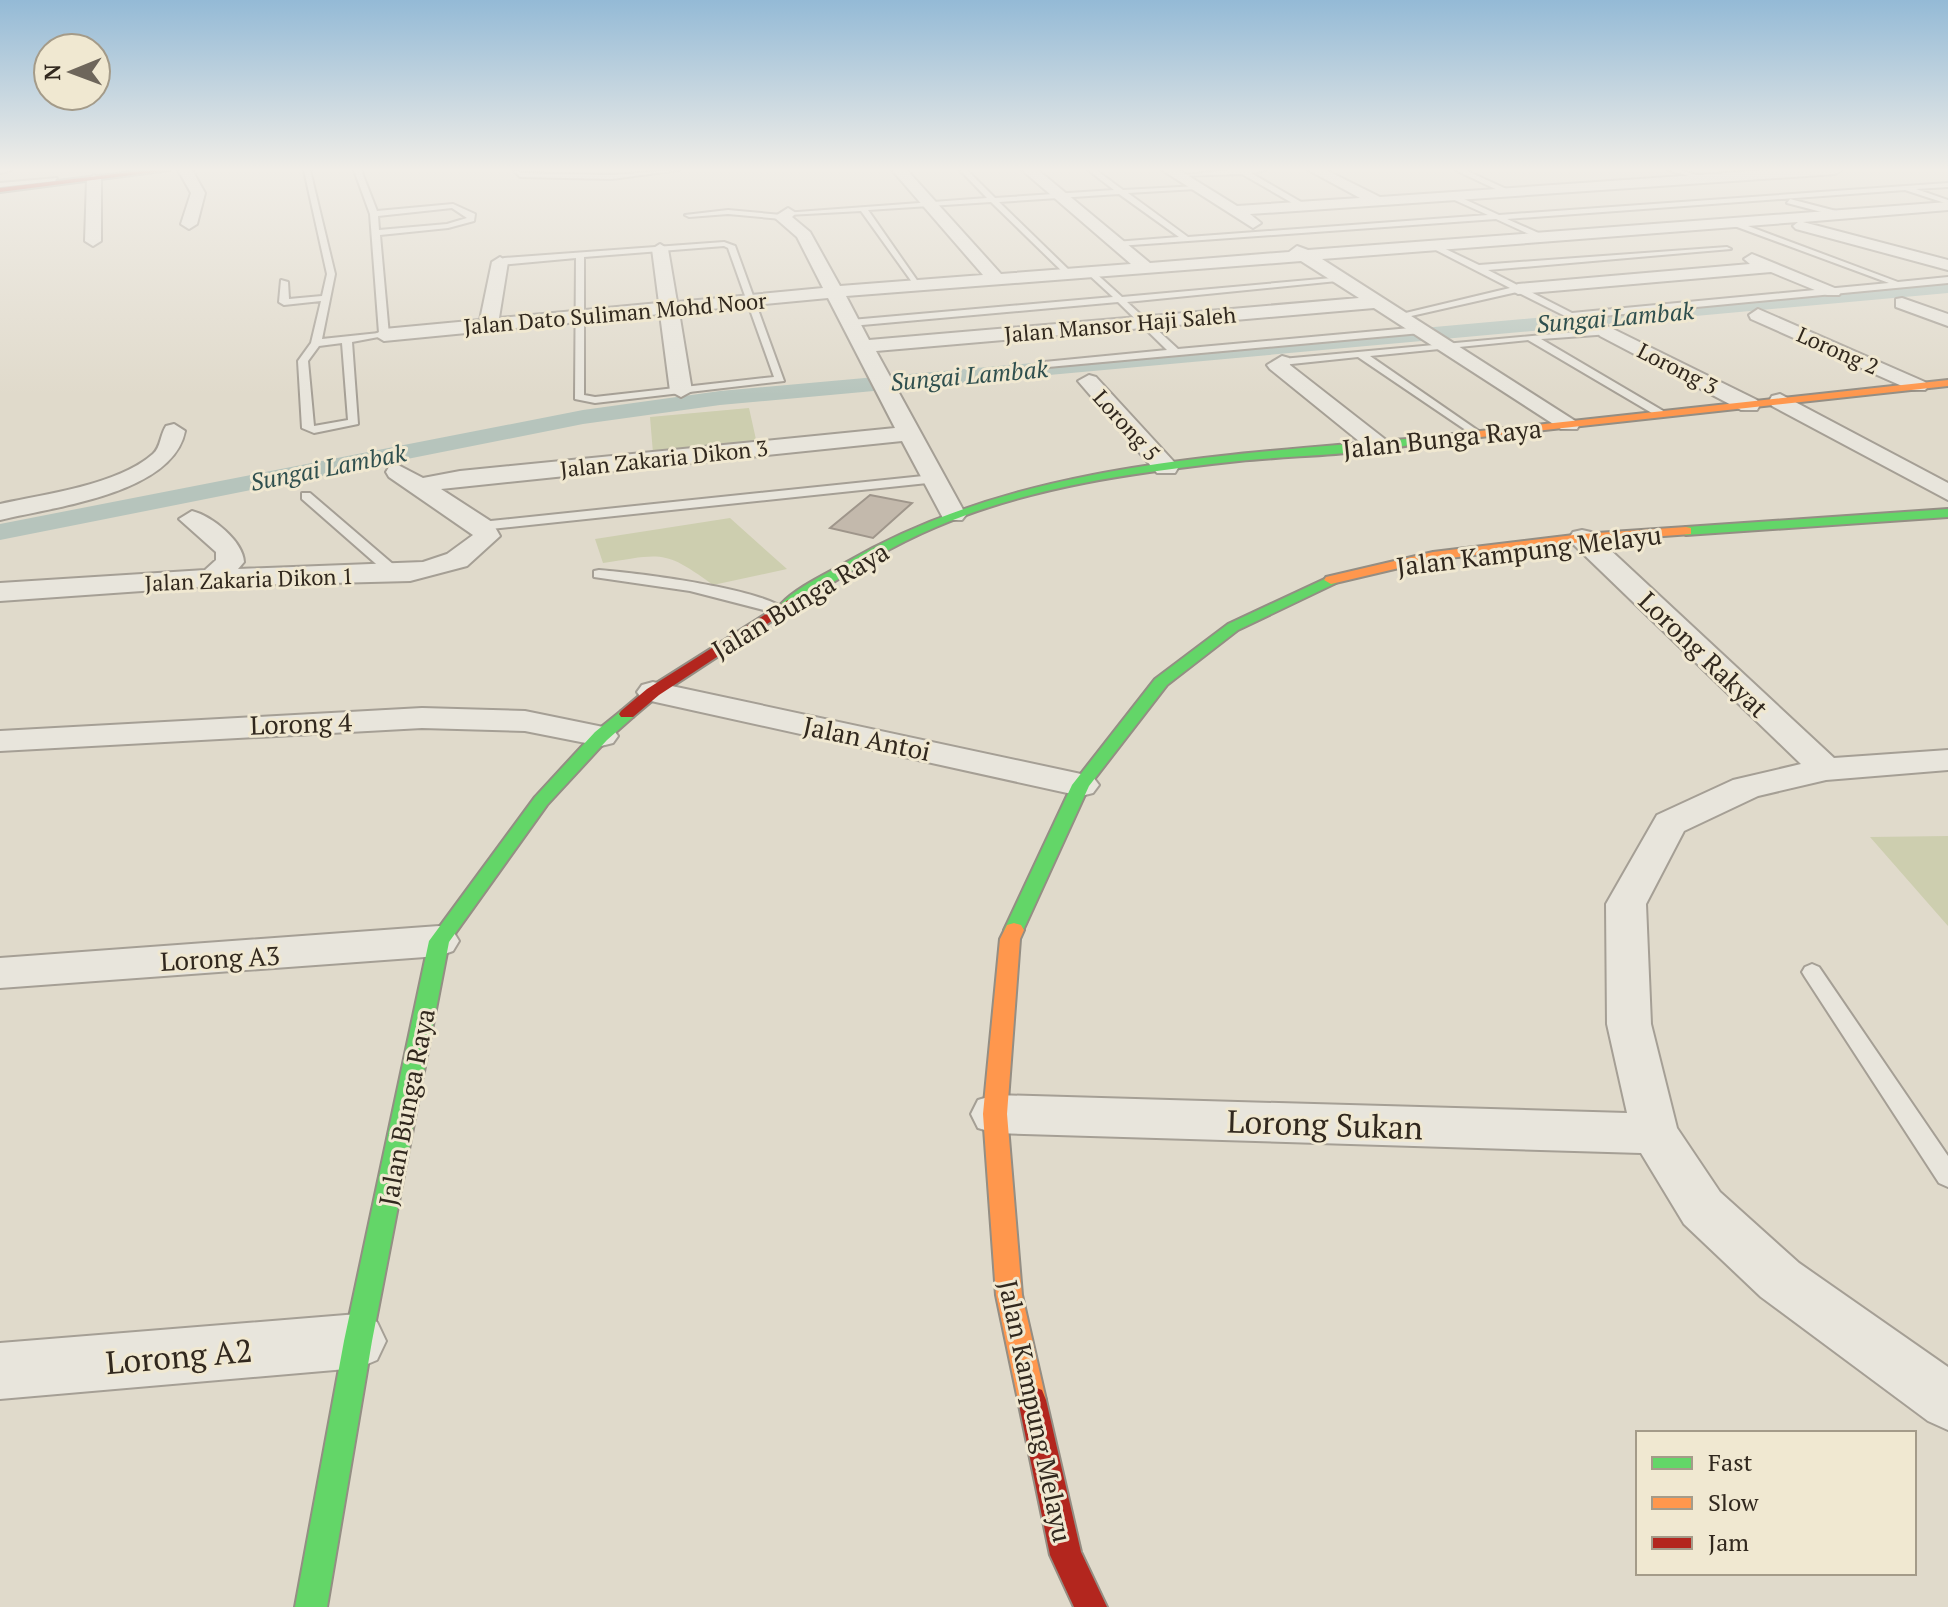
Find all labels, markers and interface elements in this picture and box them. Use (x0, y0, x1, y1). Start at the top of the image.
north arrow (32, 32, 112, 112)
text: N (37, 63, 66, 81)
street label: Jalan Dato Suliman Mohd Noor (462, 285, 768, 341)
water label: Sungai Lambak (1535, 294, 1696, 340)
street label: Jalan Mansor Haji Saleh (1003, 299, 1237, 349)
street label: Lorong 2 (1793, 319, 1883, 381)
street label: Lorong 3 (1633, 335, 1723, 401)
water label: Sungai Lambak (889, 352, 1050, 398)
street label: Lorong 5 (1087, 383, 1167, 467)
street label: Jalan Bunga Raya (1341, 411, 1543, 465)
street label: Jalan Zakaria Dikon 3 (559, 433, 769, 483)
water label: Sungai Lambak (247, 436, 409, 498)
street label: Jalan Kampung Melayu (1395, 517, 1664, 583)
street label: Jalan Bunga Raya (705, 534, 895, 666)
street label: Jalan Zakaria Dikon 1 (144, 561, 354, 597)
street label: Lorong Rakyat (1632, 584, 1776, 725)
street label: Lorong 4 (249, 704, 353, 742)
street label: Jalan Antoi (800, 708, 934, 768)
street label: Lorong A3 (159, 938, 281, 978)
street label: Jalan Bunga Raya (370, 1006, 442, 1208)
street label: Lorong Sukan (1226, 1100, 1424, 1148)
street label: Jalan Kampung Melayu (992, 1277, 1080, 1545)
street label: Lorong A2 (104, 1329, 254, 1383)
legend (1636, 1431, 1916, 1575)
text: Fast (1708, 1446, 1753, 1478)
text: Slow (1708, 1486, 1759, 1518)
text: Jam (1708, 1526, 1749, 1558)

